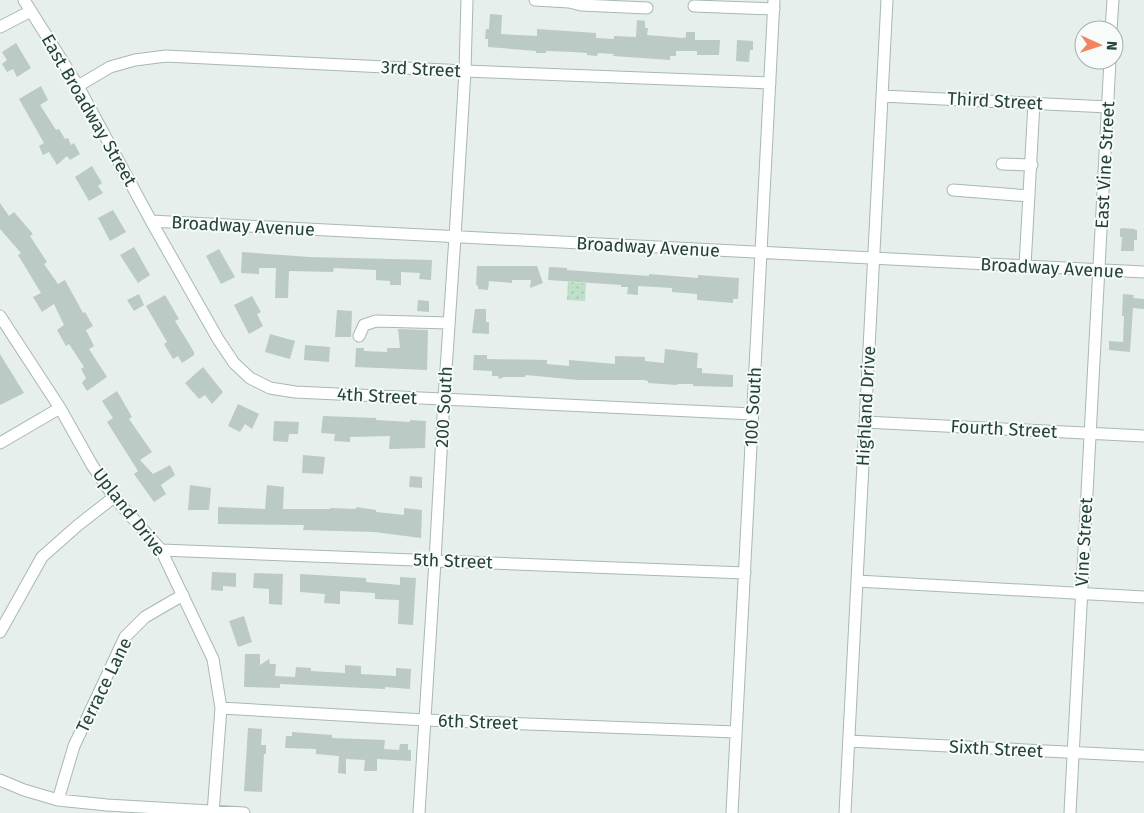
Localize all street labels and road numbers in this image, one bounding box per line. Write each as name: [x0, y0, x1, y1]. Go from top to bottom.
street label: East Broadway Street: [37, 30, 142, 190]
street label: 3rd Street: [381, 56, 462, 82]
street label: Third Street: [947, 88, 1044, 115]
street label: East Vine Street: [1091, 100, 1119, 229]
street label: Broadway Avenue: [171, 211, 315, 241]
street label: Broadway Avenue: [576, 232, 720, 262]
street label: Broadway Avenue: [980, 253, 1124, 283]
street label: Highland Drive: [852, 345, 880, 467]
street label: 200 South: [431, 366, 457, 448]
street label: 100 South: [740, 366, 766, 448]
street label: 4th Street: [336, 383, 418, 409]
street label: Fourth Street: [950, 415, 1058, 443]
street label: Upland Drive: [88, 464, 170, 560]
street label: Vine Street: [1071, 496, 1097, 587]
street label: 5th Street: [413, 549, 494, 573]
street label: Terrace Lane: [72, 634, 136, 736]
street label: 6th Street: [438, 710, 519, 734]
street label: Sixth Street: [948, 736, 1044, 762]

